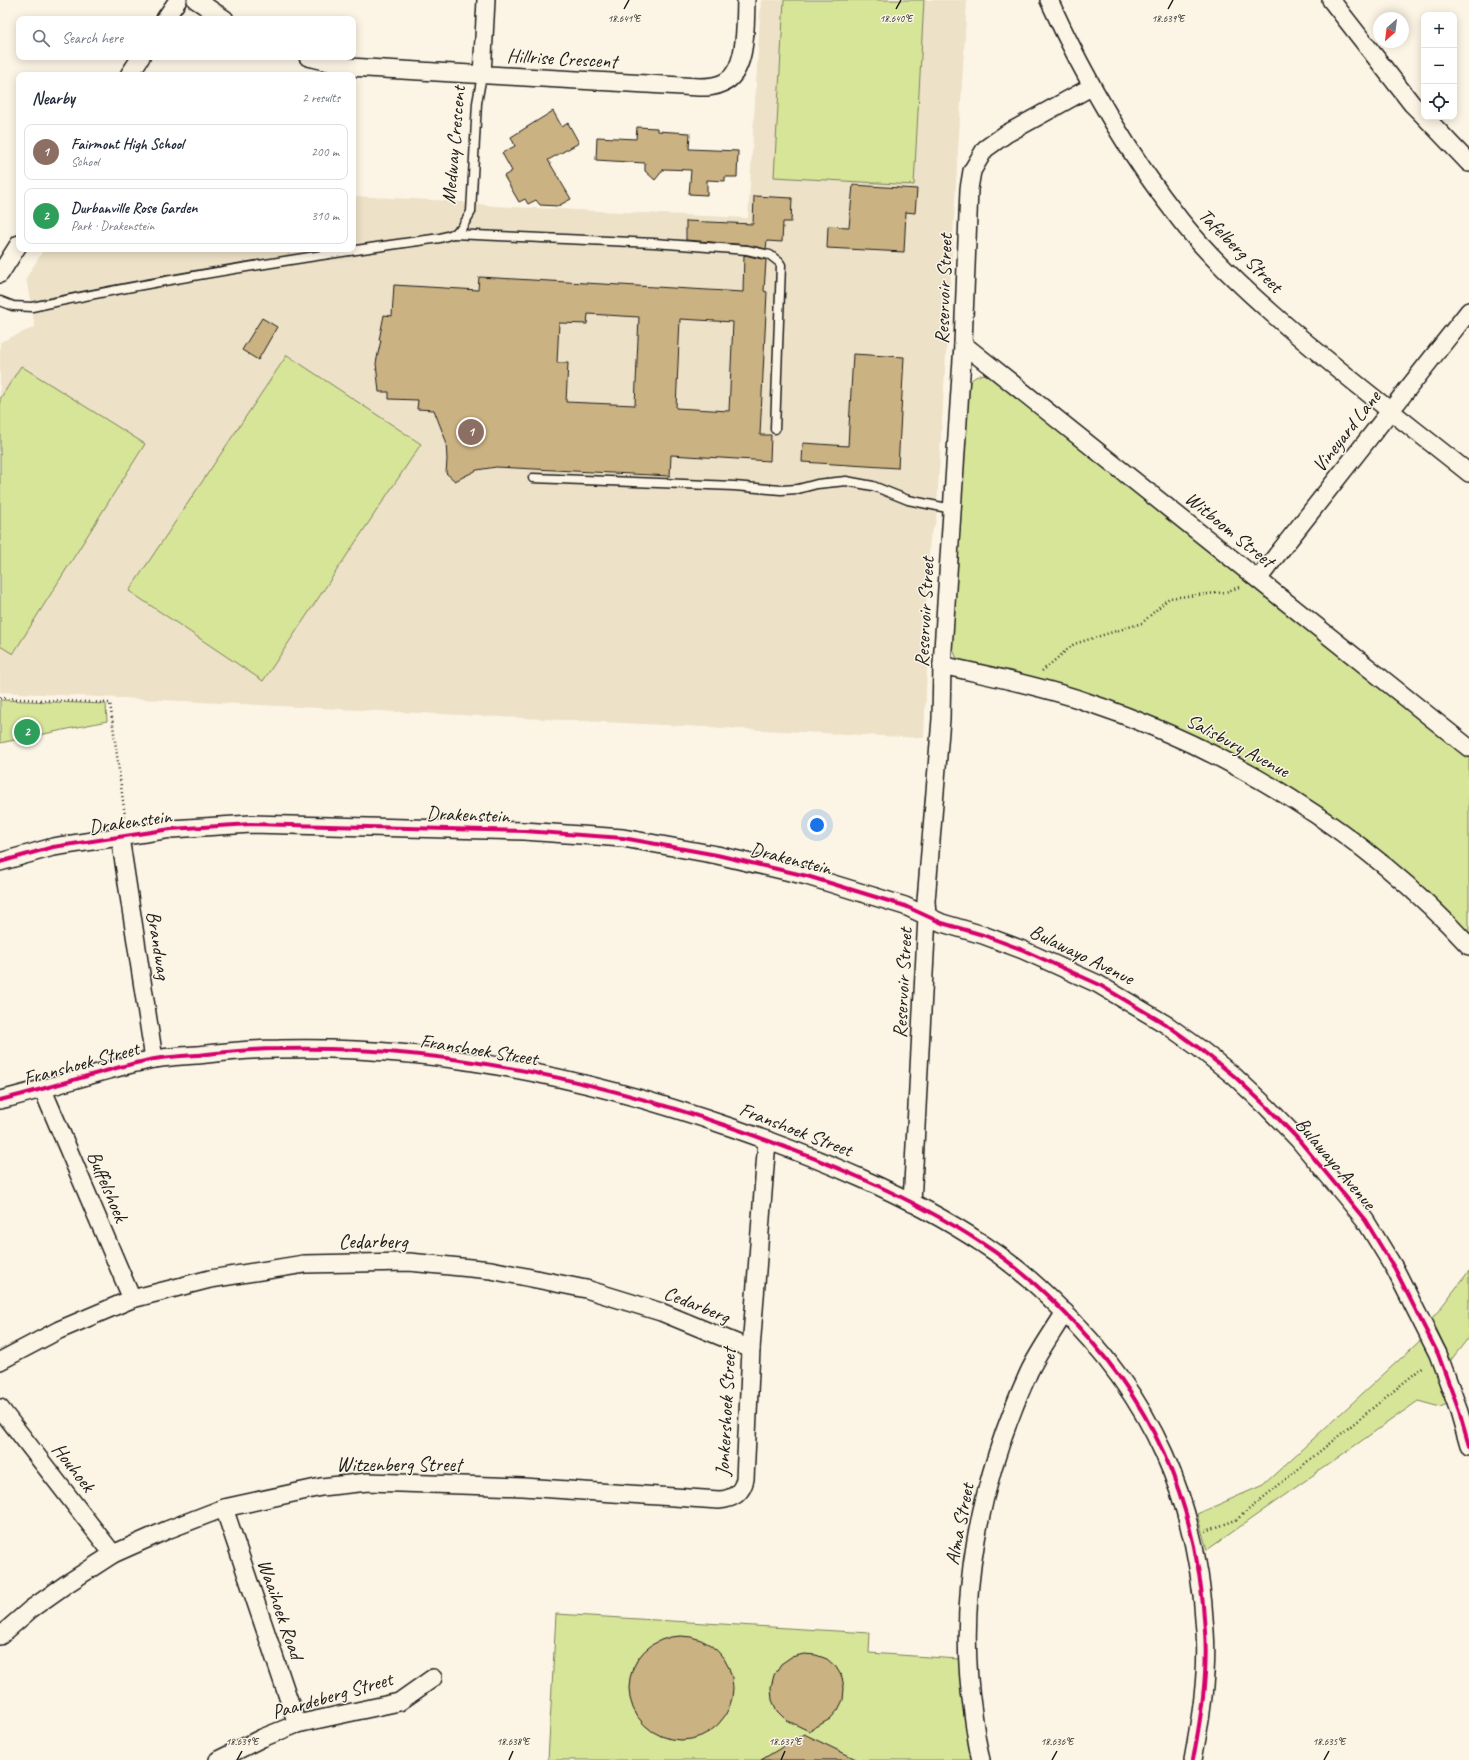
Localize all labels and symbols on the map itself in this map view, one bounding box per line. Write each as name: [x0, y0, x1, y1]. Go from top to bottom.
text: 18.641°E: [608, 12, 642, 25]
text: 18.640°E: [880, 12, 914, 25]
text: 18.639°E: [1152, 12, 1186, 25]
north arrow: [1373, 12, 1409, 48]
street label: Hillrise Crescent: [506, 43, 621, 74]
street label: Medway Crescent: [436, 83, 471, 205]
street label: Tafelberg Street: [1193, 203, 1290, 300]
street label: Reservoir Street: [929, 231, 958, 345]
street label: Vineyard Lane: [1307, 384, 1387, 477]
pin: 1: [458, 417, 484, 447]
street label: Witboom Street: [1180, 486, 1282, 575]
street label: Reservoir Street: [909, 554, 940, 668]
street label: Salisbury Avenue: [1182, 708, 1295, 784]
pin: 2: [14, 717, 40, 747]
street label: Drakenstein: [426, 801, 511, 828]
street label: Drakenstein: [87, 803, 174, 840]
your location: [807, 815, 827, 835]
street label: Drakenstein: [748, 836, 835, 881]
street label: Brandwag: [141, 909, 177, 983]
street label: Bulawayo Avenue: [1026, 919, 1139, 991]
street label: Reservoir Street: [887, 925, 918, 1039]
street label: Franshoek Street: [418, 1028, 542, 1071]
street label: Franshoek Street: [21, 1035, 144, 1091]
street label: Franshoek Street: [736, 1097, 858, 1163]
street label: Bulawayo Avenue: [1290, 1112, 1382, 1216]
street label: Buffelshoek: [81, 1147, 134, 1227]
street label: Cedarberg: [339, 1229, 409, 1254]
street label: Cedarberg: [660, 1280, 735, 1330]
street label: Jonkershoek Street: [710, 1344, 742, 1478]
street label: Houhoek: [47, 1438, 102, 1498]
street label: Witzenberg Street: [336, 1452, 465, 1477]
street label: Alma Street: [939, 1479, 980, 1567]
street label: Waaihoek Road: [252, 1556, 310, 1665]
street label: Paardeberg Street: [269, 1666, 398, 1725]
text: 18.639°E: [226, 1735, 260, 1748]
text: 18.638°E: [497, 1735, 531, 1748]
text: 18.637°E: [769, 1735, 803, 1748]
text: 18.636°E: [1041, 1735, 1075, 1748]
text: 18.635°E: [1313, 1735, 1347, 1748]

